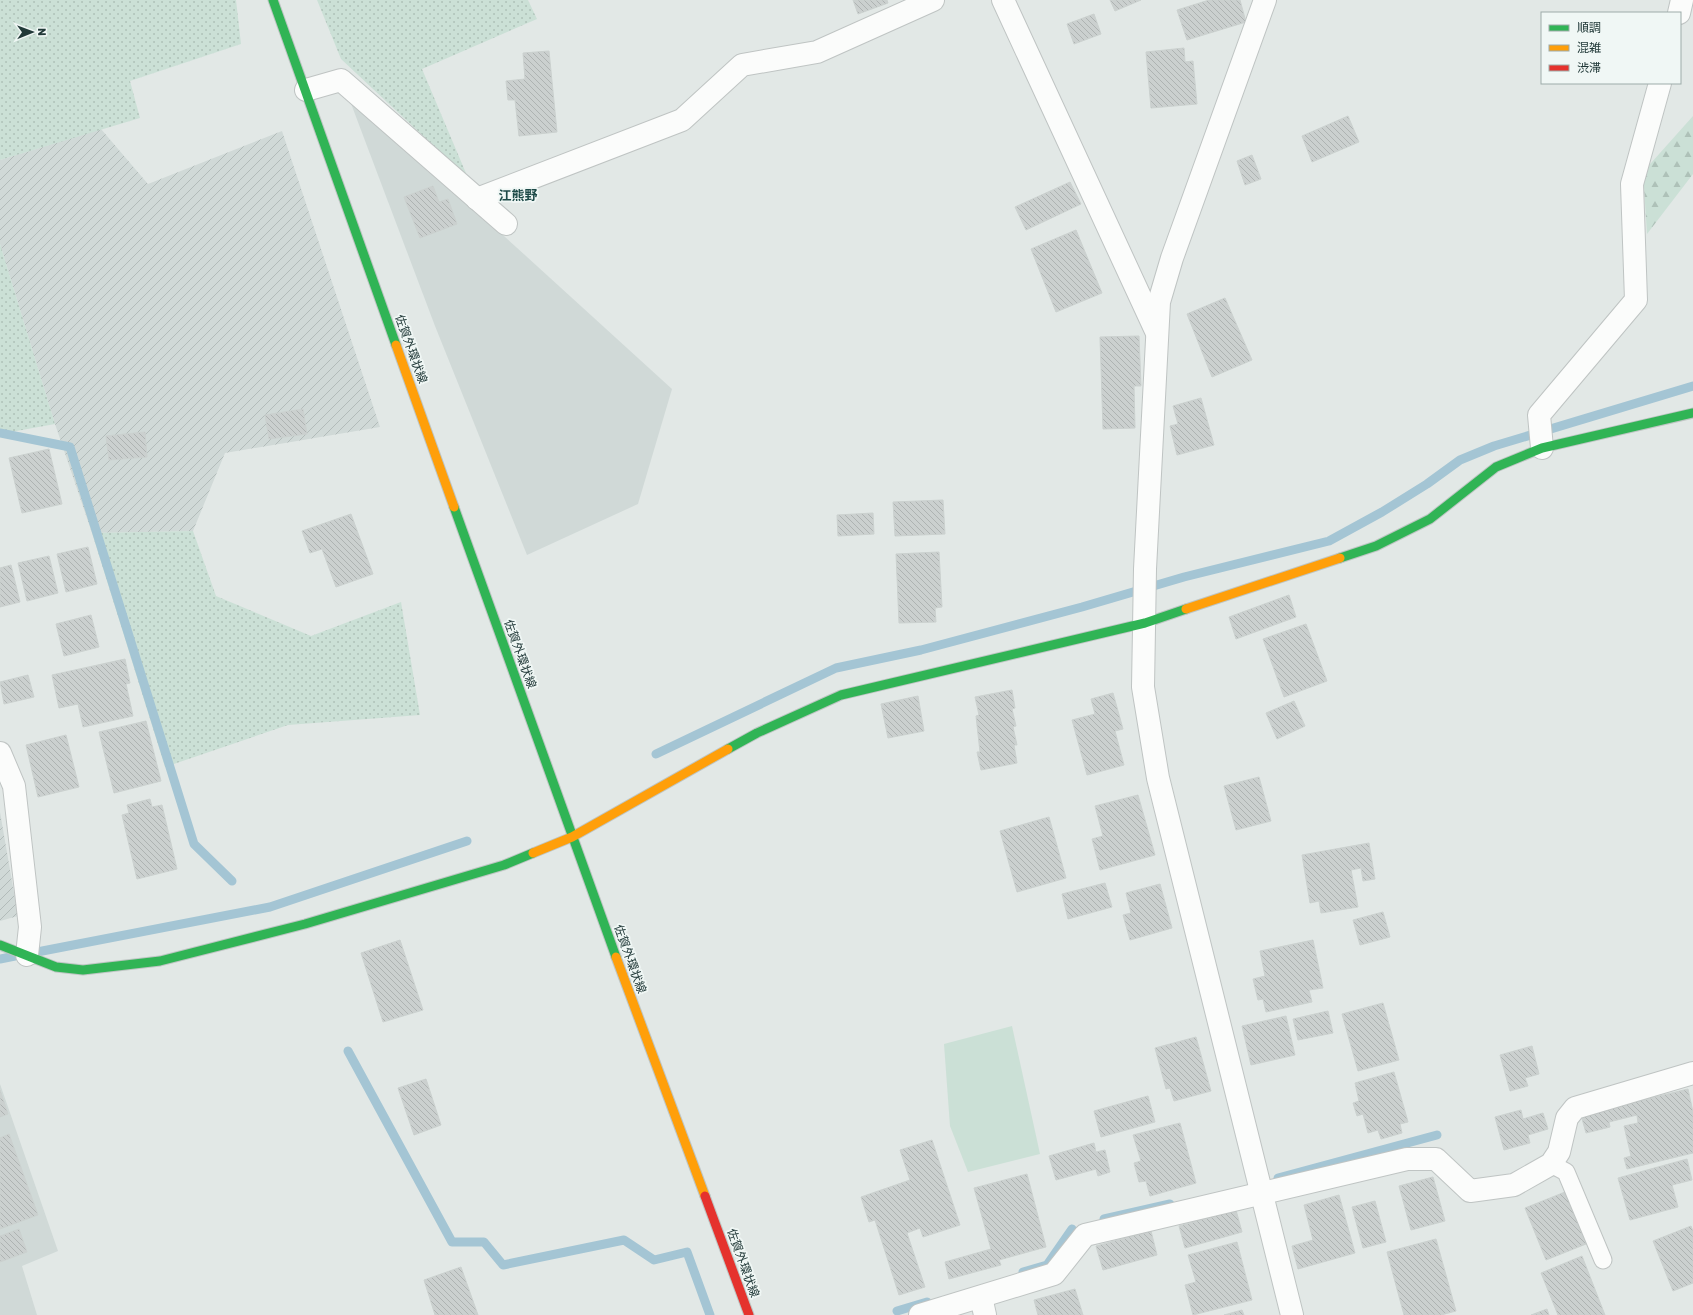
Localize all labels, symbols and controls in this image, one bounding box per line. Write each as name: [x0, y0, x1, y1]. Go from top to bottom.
north arrow: [12, 12, 52, 52]
legend: [1541, 12, 1681, 84]
text: 順調: [1577, 21, 1601, 35]
text: N: [35, 28, 48, 36]
text: 混雑: [1577, 41, 1601, 55]
text: 渋滞: [1577, 61, 1601, 75]
district label: 江熊野: [498, 188, 538, 203]
street label: 佐賀外環状線: [392, 313, 430, 385]
street label: 佐賀外環状線: [501, 618, 539, 690]
street label: 佐賀外環状線: [611, 923, 649, 995]
street label: 佐賀外環状線: [724, 1227, 762, 1299]

